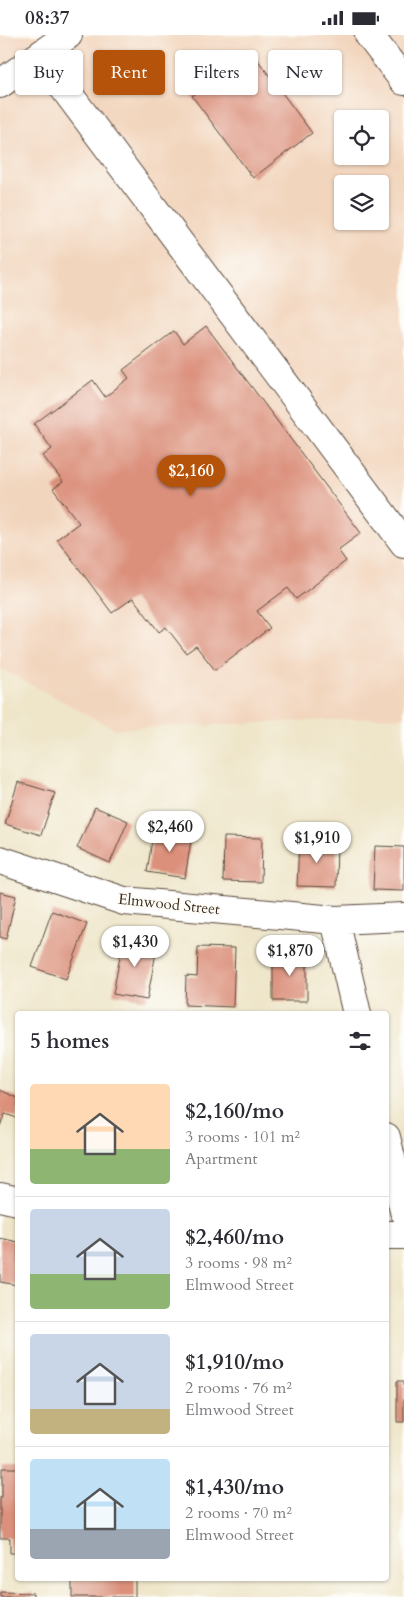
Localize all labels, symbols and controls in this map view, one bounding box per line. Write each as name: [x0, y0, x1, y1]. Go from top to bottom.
text: 08:37: [25, 5, 69, 31]
chip: Buy: [15, 50, 83, 95]
chip: Rent: [93, 50, 165, 95]
chip: Filters: [175, 50, 258, 95]
chip: New: [268, 50, 342, 95]
map controls: [334, 110, 389, 230]
button: locate: [334, 110, 389, 165]
button: layers: [334, 175, 389, 230]
pin: $2,160: [150, 455, 232, 497]
text: $2,160: [168, 460, 214, 482]
pin: $2,460: [129, 811, 211, 853]
text: $2,460: [147, 816, 193, 838]
pin: $1,910: [276, 821, 358, 864]
text: $1,910: [294, 827, 340, 849]
street label: Elmwood Street: [117, 889, 221, 919]
pin: $1,430: [94, 925, 176, 968]
text: $1,430: [112, 931, 158, 953]
pin: $1,870: [249, 935, 331, 977]
text: $1,870: [267, 940, 313, 962]
text: 5 homes: [30, 1027, 109, 1056]
icon: filters: [346, 1027, 374, 1055]
text: $2,160/mo: [185, 1097, 284, 1126]
icon: home: [70, 1104, 130, 1164]
text: 3 rooms · 101 m²: [185, 1126, 300, 1148]
text: Apartment: [185, 1148, 258, 1170]
text: $2,460/mo: [185, 1223, 284, 1252]
icon: home: [70, 1229, 130, 1289]
text: 3 rooms · 98 m²: [185, 1252, 292, 1274]
text: Elmwood Street: [185, 1274, 294, 1296]
text: $1,910/mo: [185, 1348, 284, 1377]
icon: home: [70, 1354, 130, 1414]
text: 2 rooms · 76 m²: [185, 1377, 292, 1399]
text: Elmwood Street: [185, 1399, 294, 1421]
text: $1,430/mo: [185, 1473, 284, 1502]
icon: home: [70, 1479, 130, 1539]
text: 2 rooms · 70 m²: [185, 1502, 292, 1524]
text: Elmwood Street: [185, 1524, 294, 1546]

